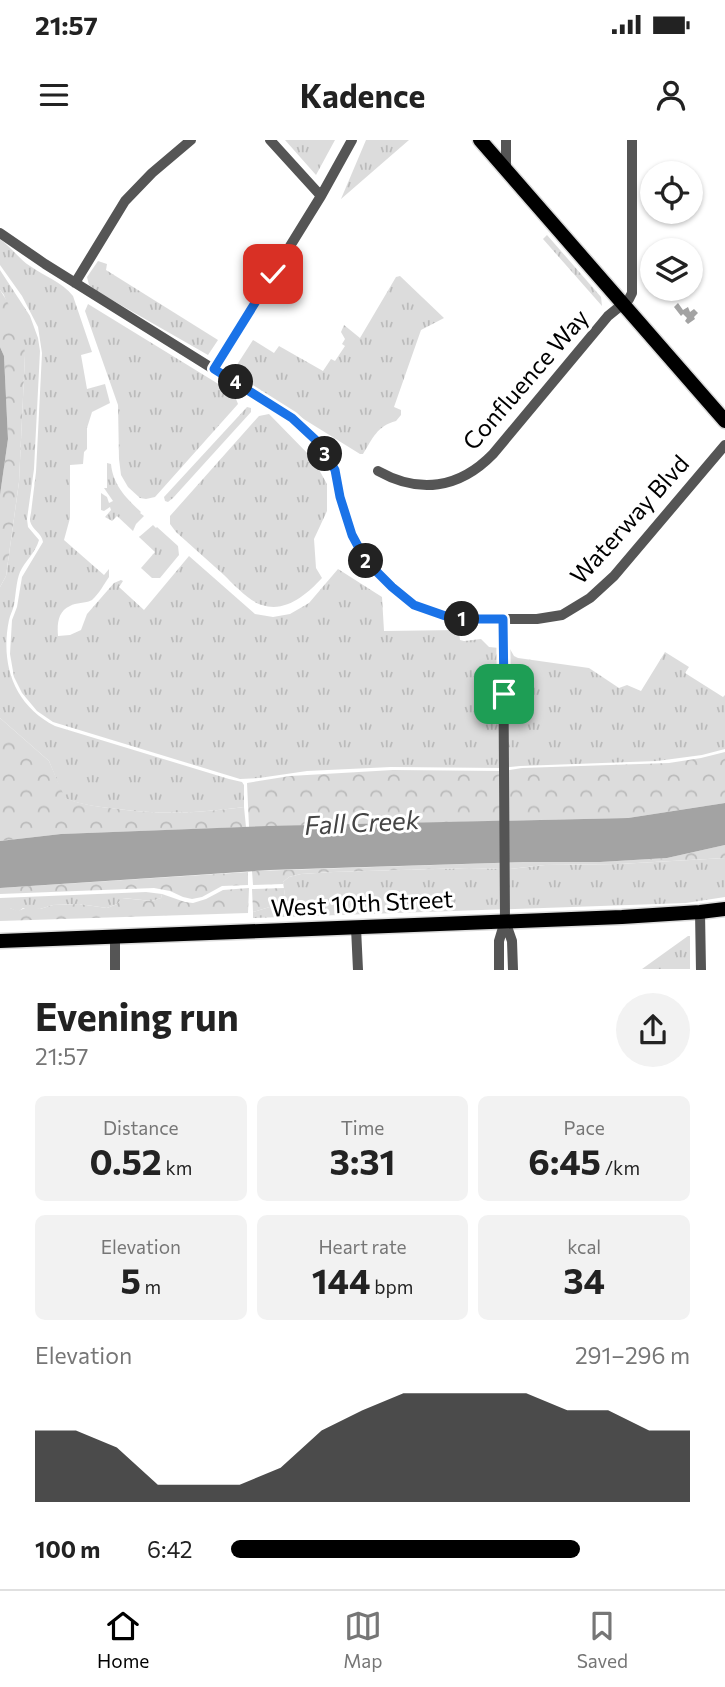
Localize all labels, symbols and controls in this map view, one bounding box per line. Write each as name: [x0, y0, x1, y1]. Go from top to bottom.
text: 21:57: [35, 9, 98, 40]
text: Kadence: [300, 75, 425, 115]
icon: menu: [35, 76, 73, 114]
icon: person: [652, 76, 690, 114]
map controls: [640, 161, 703, 301]
button: locate: [640, 161, 703, 224]
button: layers: [640, 238, 703, 301]
pin: [243, 244, 303, 304]
icon: check: [254, 255, 292, 293]
street label: Confluence Way: [456, 303, 594, 455]
pin: 4: [218, 364, 254, 400]
text: 4: [230, 370, 241, 393]
pin: 3: [308, 436, 342, 472]
text: 3: [319, 442, 330, 465]
street label: Waterway Blvd: [563, 449, 694, 589]
pin: 2: [348, 544, 384, 578]
text: 2: [360, 549, 371, 572]
pin: 1: [444, 602, 480, 636]
text: 1: [457, 607, 466, 630]
pin: [474, 664, 534, 724]
icon: arrive: [485, 675, 523, 713]
water label: Fall Creek: [303, 803, 421, 840]
street label: West 10th Street: [270, 883, 454, 922]
text: Evening run: [35, 992, 239, 1039]
button: share: [616, 993, 690, 1067]
text: 21:57: [35, 1042, 88, 1070]
text: Distance: [103, 1116, 179, 1139]
text: Time: [341, 1116, 384, 1139]
text: Pace: [564, 1116, 605, 1139]
text: 0.52: [89, 1139, 162, 1182]
text: 3:31: [330, 1139, 395, 1182]
text: 6:45: [528, 1139, 601, 1182]
text: km: [162, 1156, 192, 1179]
text: /km: [601, 1156, 640, 1179]
text: Elevation: [101, 1235, 181, 1258]
text: Heart rate: [318, 1235, 407, 1258]
text: kcal: [567, 1235, 601, 1258]
text: 5: [121, 1258, 141, 1301]
text: 144: [312, 1258, 371, 1301]
text: 34: [563, 1258, 605, 1301]
text: m: [141, 1275, 161, 1298]
text: bpm: [371, 1275, 413, 1298]
text: Elevation: [35, 1341, 132, 1369]
text: 291–296 m: [575, 1341, 690, 1369]
text: 100 m: [35, 1535, 100, 1563]
text: 6:42: [147, 1535, 193, 1563]
tab: Home: [97, 1607, 149, 1672]
tab: Map: [343, 1607, 383, 1672]
tab: Saved: [577, 1607, 628, 1672]

